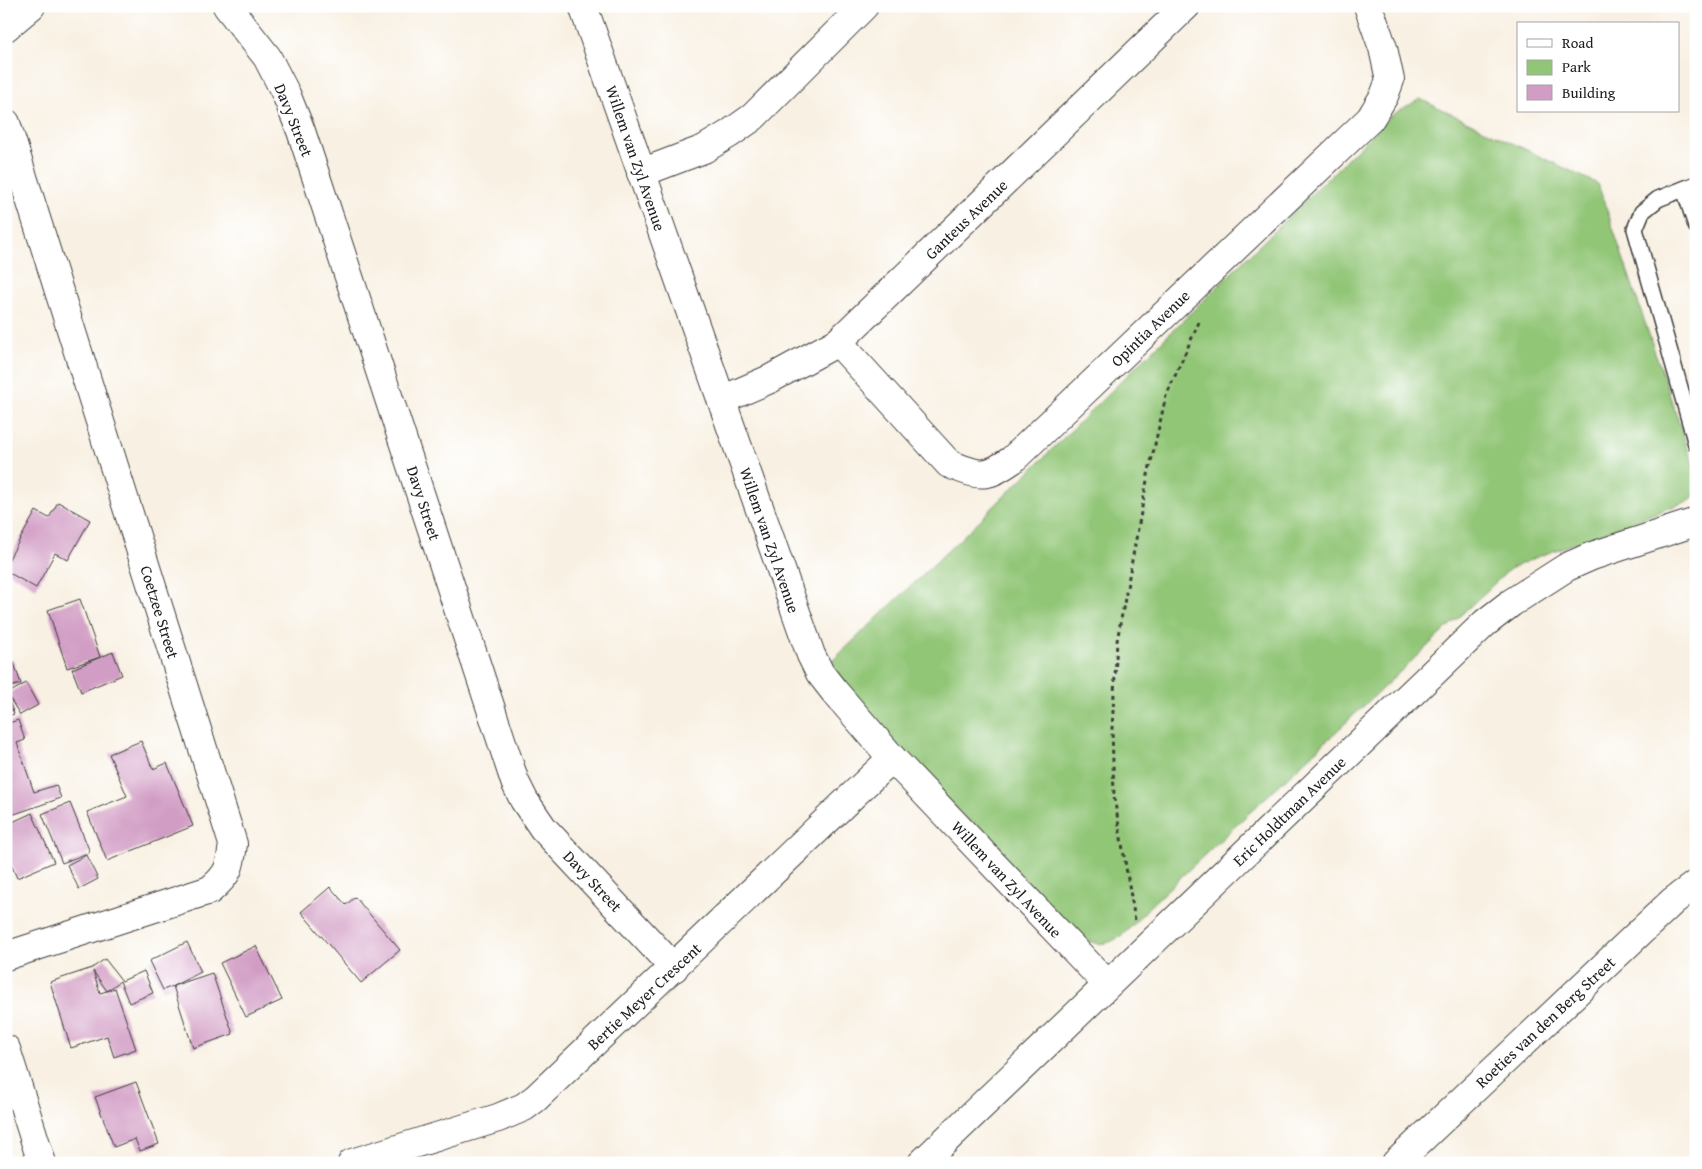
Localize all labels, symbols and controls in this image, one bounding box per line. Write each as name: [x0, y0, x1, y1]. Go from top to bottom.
legend: [1517, 22, 1680, 112]
text: Road: [1562, 32, 1593, 53]
text: Park: [1562, 56, 1591, 77]
street label: Davy Street: [268, 80, 320, 161]
street label: Willem van Zyl Avenue: [600, 82, 672, 234]
text: Building: [1562, 82, 1616, 103]
street label: Ganteus Avenue: [919, 173, 1013, 265]
street label: Opintia Avenue: [1105, 284, 1195, 372]
street label: Davy Street: [401, 463, 447, 544]
street label: Willem van Zyl Avenue: [734, 464, 806, 616]
street label: Coetzee Street: [134, 563, 186, 662]
street label: Eric Holdtman Avenue: [1227, 750, 1351, 872]
street label: Willem van Zyl Avenue: [946, 815, 1068, 943]
street label: Davy Street: [558, 845, 628, 918]
street label: Bertie Meyer Crescent: [582, 936, 707, 1055]
street label: Roeties van den Berg Street: [1470, 950, 1621, 1093]

